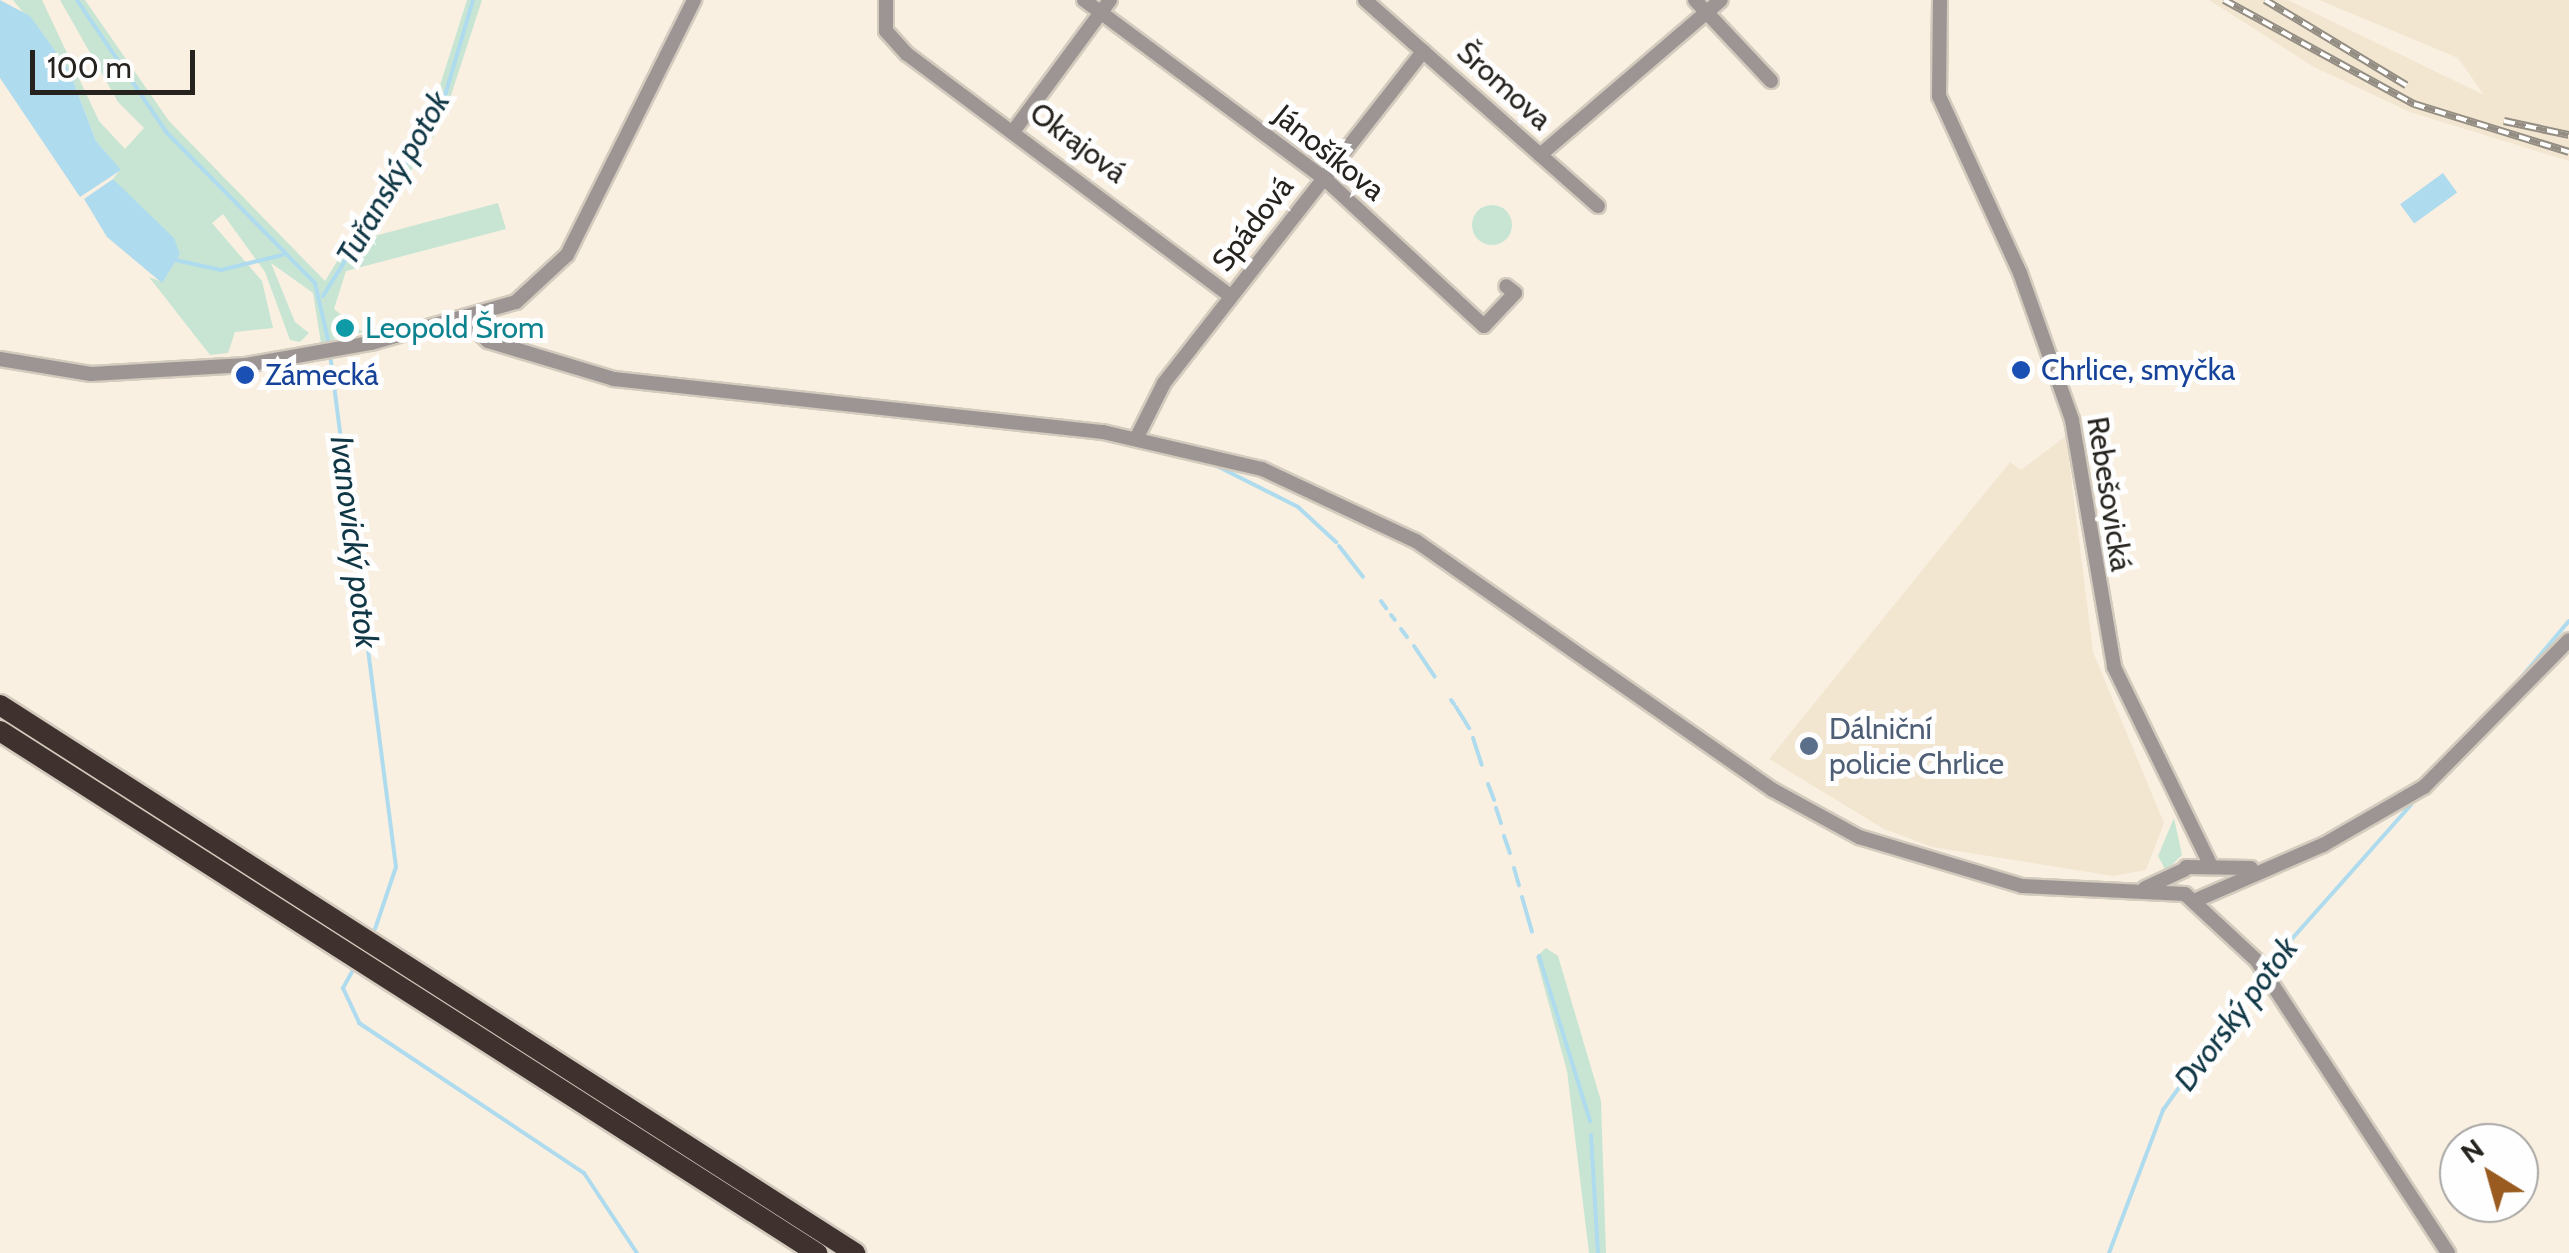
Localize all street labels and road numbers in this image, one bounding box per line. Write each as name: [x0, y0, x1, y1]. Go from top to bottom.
street label: Šromova: [1449, 34, 1559, 138]
street label: Okrajová: [1023, 95, 1133, 191]
street label: Jánošíkova: [1266, 98, 1392, 208]
street label: Spádová: [1205, 169, 1301, 279]
street label: Rebešovická: [2079, 414, 2139, 574]

